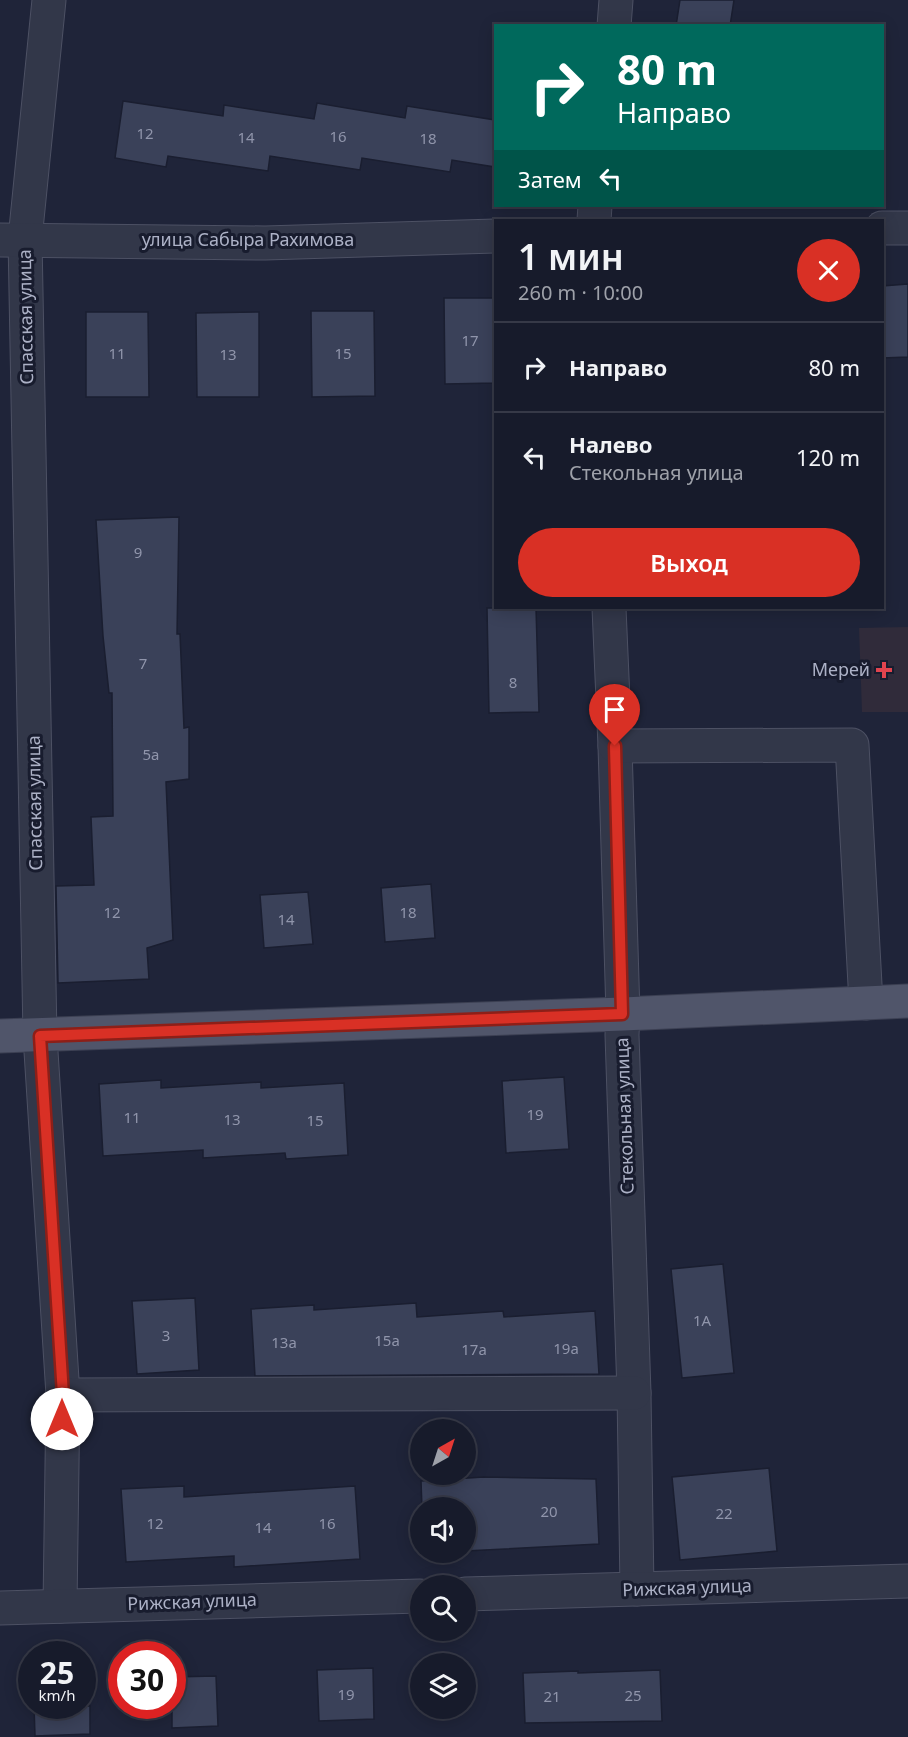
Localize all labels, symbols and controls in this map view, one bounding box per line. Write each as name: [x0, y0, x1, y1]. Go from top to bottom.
text: 80 m: [617, 40, 717, 97]
icon: right: [518, 48, 596, 126]
text: Направо: [617, 94, 731, 131]
house number: 12: [136, 123, 154, 143]
house number: 16: [329, 126, 347, 146]
house number: 14: [237, 127, 255, 147]
house number: 18: [419, 128, 437, 148]
icon: left: [594, 162, 627, 195]
text: Затем: [518, 164, 582, 194]
street label: улица Сабыра Рахимова: [142, 227, 354, 251]
text: 1 мин: [518, 232, 624, 281]
button: close: [797, 239, 860, 302]
street label: Спасская улица: [12, 249, 38, 385]
text: 260 m · 10:00: [518, 279, 643, 306]
house number: 17: [461, 330, 479, 350]
house number: 11: [108, 343, 126, 363]
house number: 15: [334, 343, 352, 363]
house number: 13: [219, 344, 237, 364]
icon: right: [518, 351, 551, 384]
text: Направо: [569, 352, 667, 382]
text: 80 m: [809, 352, 860, 382]
text: Налево: [569, 429, 652, 459]
icon: left: [518, 441, 551, 474]
text: 120 m: [796, 442, 860, 472]
text: Стекольная улица: [569, 459, 744, 486]
button: Выход: [518, 528, 860, 597]
house number: 9: [134, 542, 142, 562]
house number: 7: [139, 653, 147, 673]
place label: Мерей: [812, 657, 870, 681]
marker: Мерей: [875, 661, 893, 679]
house number: 8: [509, 672, 517, 692]
pin: [589, 684, 640, 746]
icon: arrive: [598, 693, 631, 726]
street label: Спасская улица: [21, 735, 47, 871]
house number: 5а: [143, 744, 159, 764]
house number: 12: [103, 902, 121, 922]
house number: 18: [399, 902, 417, 922]
house number: 14: [277, 909, 295, 929]
street label: Стекольная улица: [609, 1037, 639, 1195]
house number: 19: [526, 1104, 544, 1124]
house number: 11: [123, 1107, 141, 1127]
house number: 13: [223, 1109, 241, 1129]
house number: 15: [306, 1110, 324, 1130]
house number: 1А: [693, 1310, 712, 1330]
house number: 3: [162, 1325, 170, 1345]
house number: 15а: [374, 1330, 400, 1350]
house number: 13а: [271, 1332, 297, 1352]
house number: 19а: [553, 1338, 579, 1358]
house number: 17а: [461, 1339, 487, 1359]
position arrow: [30, 1387, 94, 1451]
north arrow: [410, 1419, 476, 1485]
map controls: [410, 1419, 476, 1719]
button: sound: [410, 1497, 476, 1563]
house number: 20: [540, 1501, 558, 1521]
house number: 22: [715, 1503, 733, 1523]
house number: 12: [146, 1513, 164, 1533]
house number: 16: [318, 1513, 336, 1533]
house number: 14: [254, 1517, 272, 1537]
street label: Рижская улица: [622, 1573, 752, 1601]
button: search: [410, 1575, 476, 1641]
street label: Рижская улица: [127, 1587, 257, 1615]
speed limit sign: 30: [108, 1641, 186, 1719]
text: 25: [40, 1652, 74, 1693]
button: layers: [410, 1653, 476, 1719]
house number: 19: [337, 1684, 355, 1704]
text: km/h: [39, 1685, 75, 1705]
house number: 25: [624, 1685, 642, 1705]
house number: 21: [543, 1686, 561, 1706]

